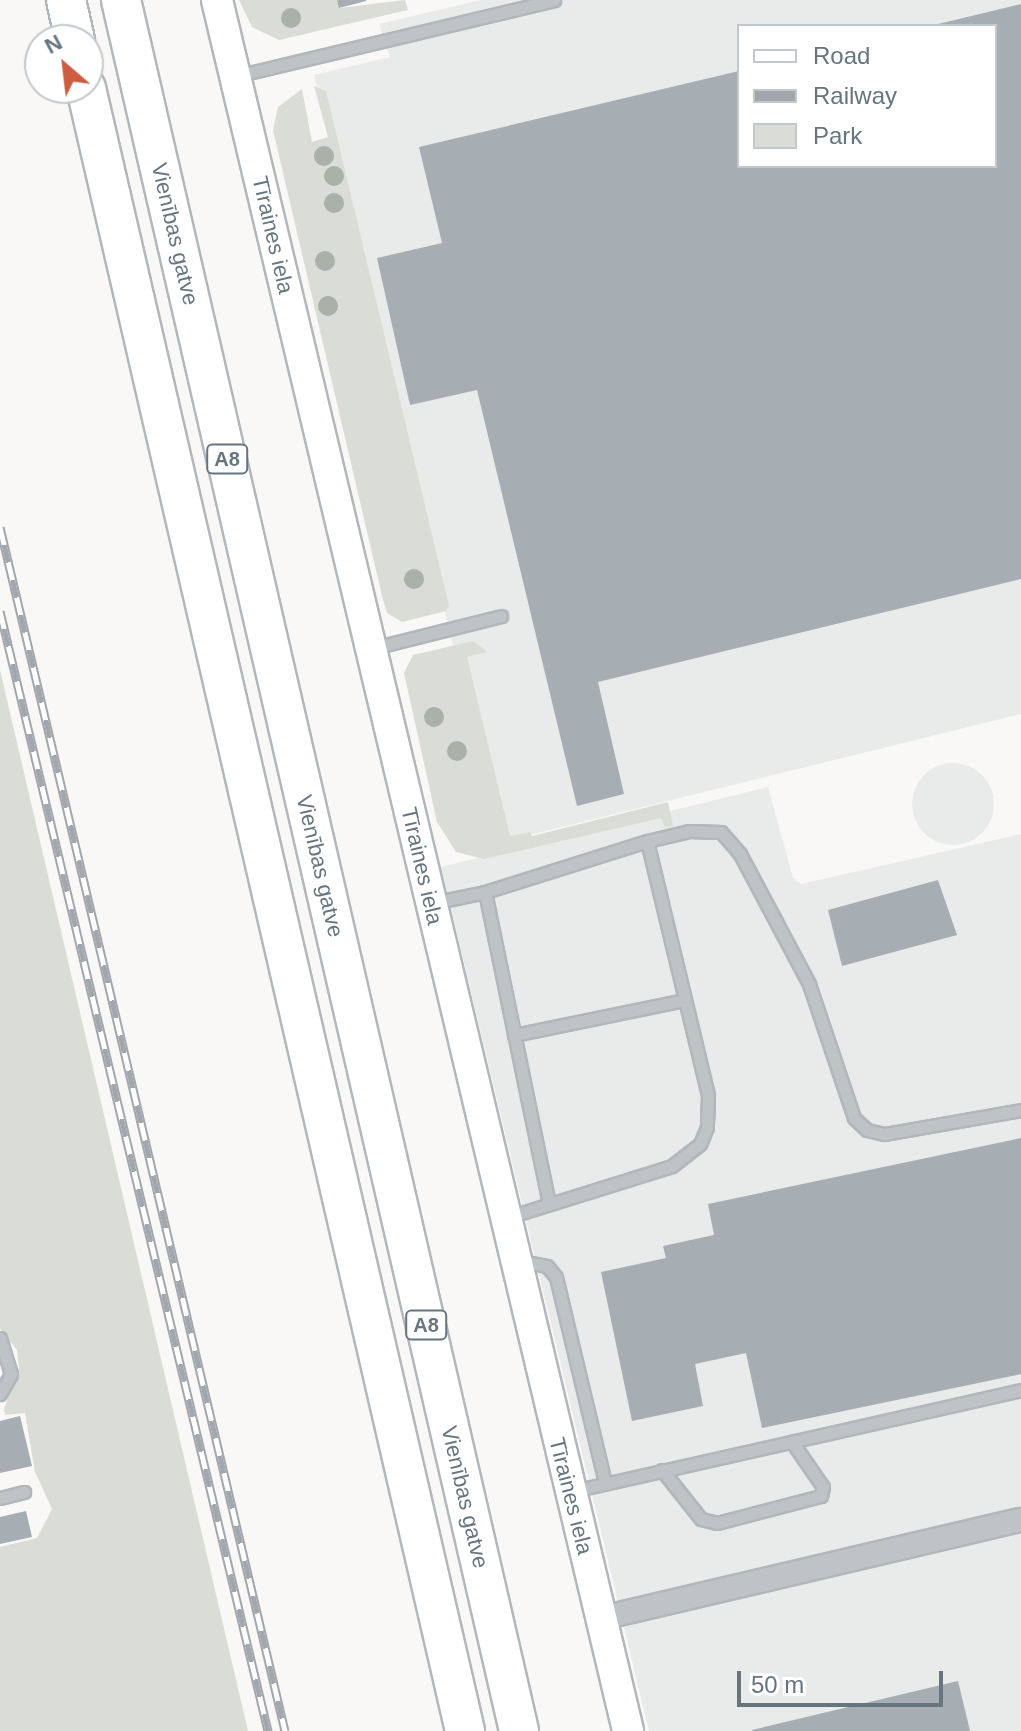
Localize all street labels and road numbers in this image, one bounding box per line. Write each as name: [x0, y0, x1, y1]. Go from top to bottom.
street label: Vienības gatve: [146, 160, 204, 308]
street label: Tīraines iela: [247, 174, 299, 296]
road number: A8: [205, 443, 249, 475]
street label: Vienības gatve: [291, 792, 349, 940]
street label: Tīraines iela: [396, 805, 448, 927]
road number: A8: [404, 1309, 448, 1341]
street label: Vienības gatve: [436, 1423, 494, 1571]
street label: Tīraines iela: [544, 1435, 598, 1557]

